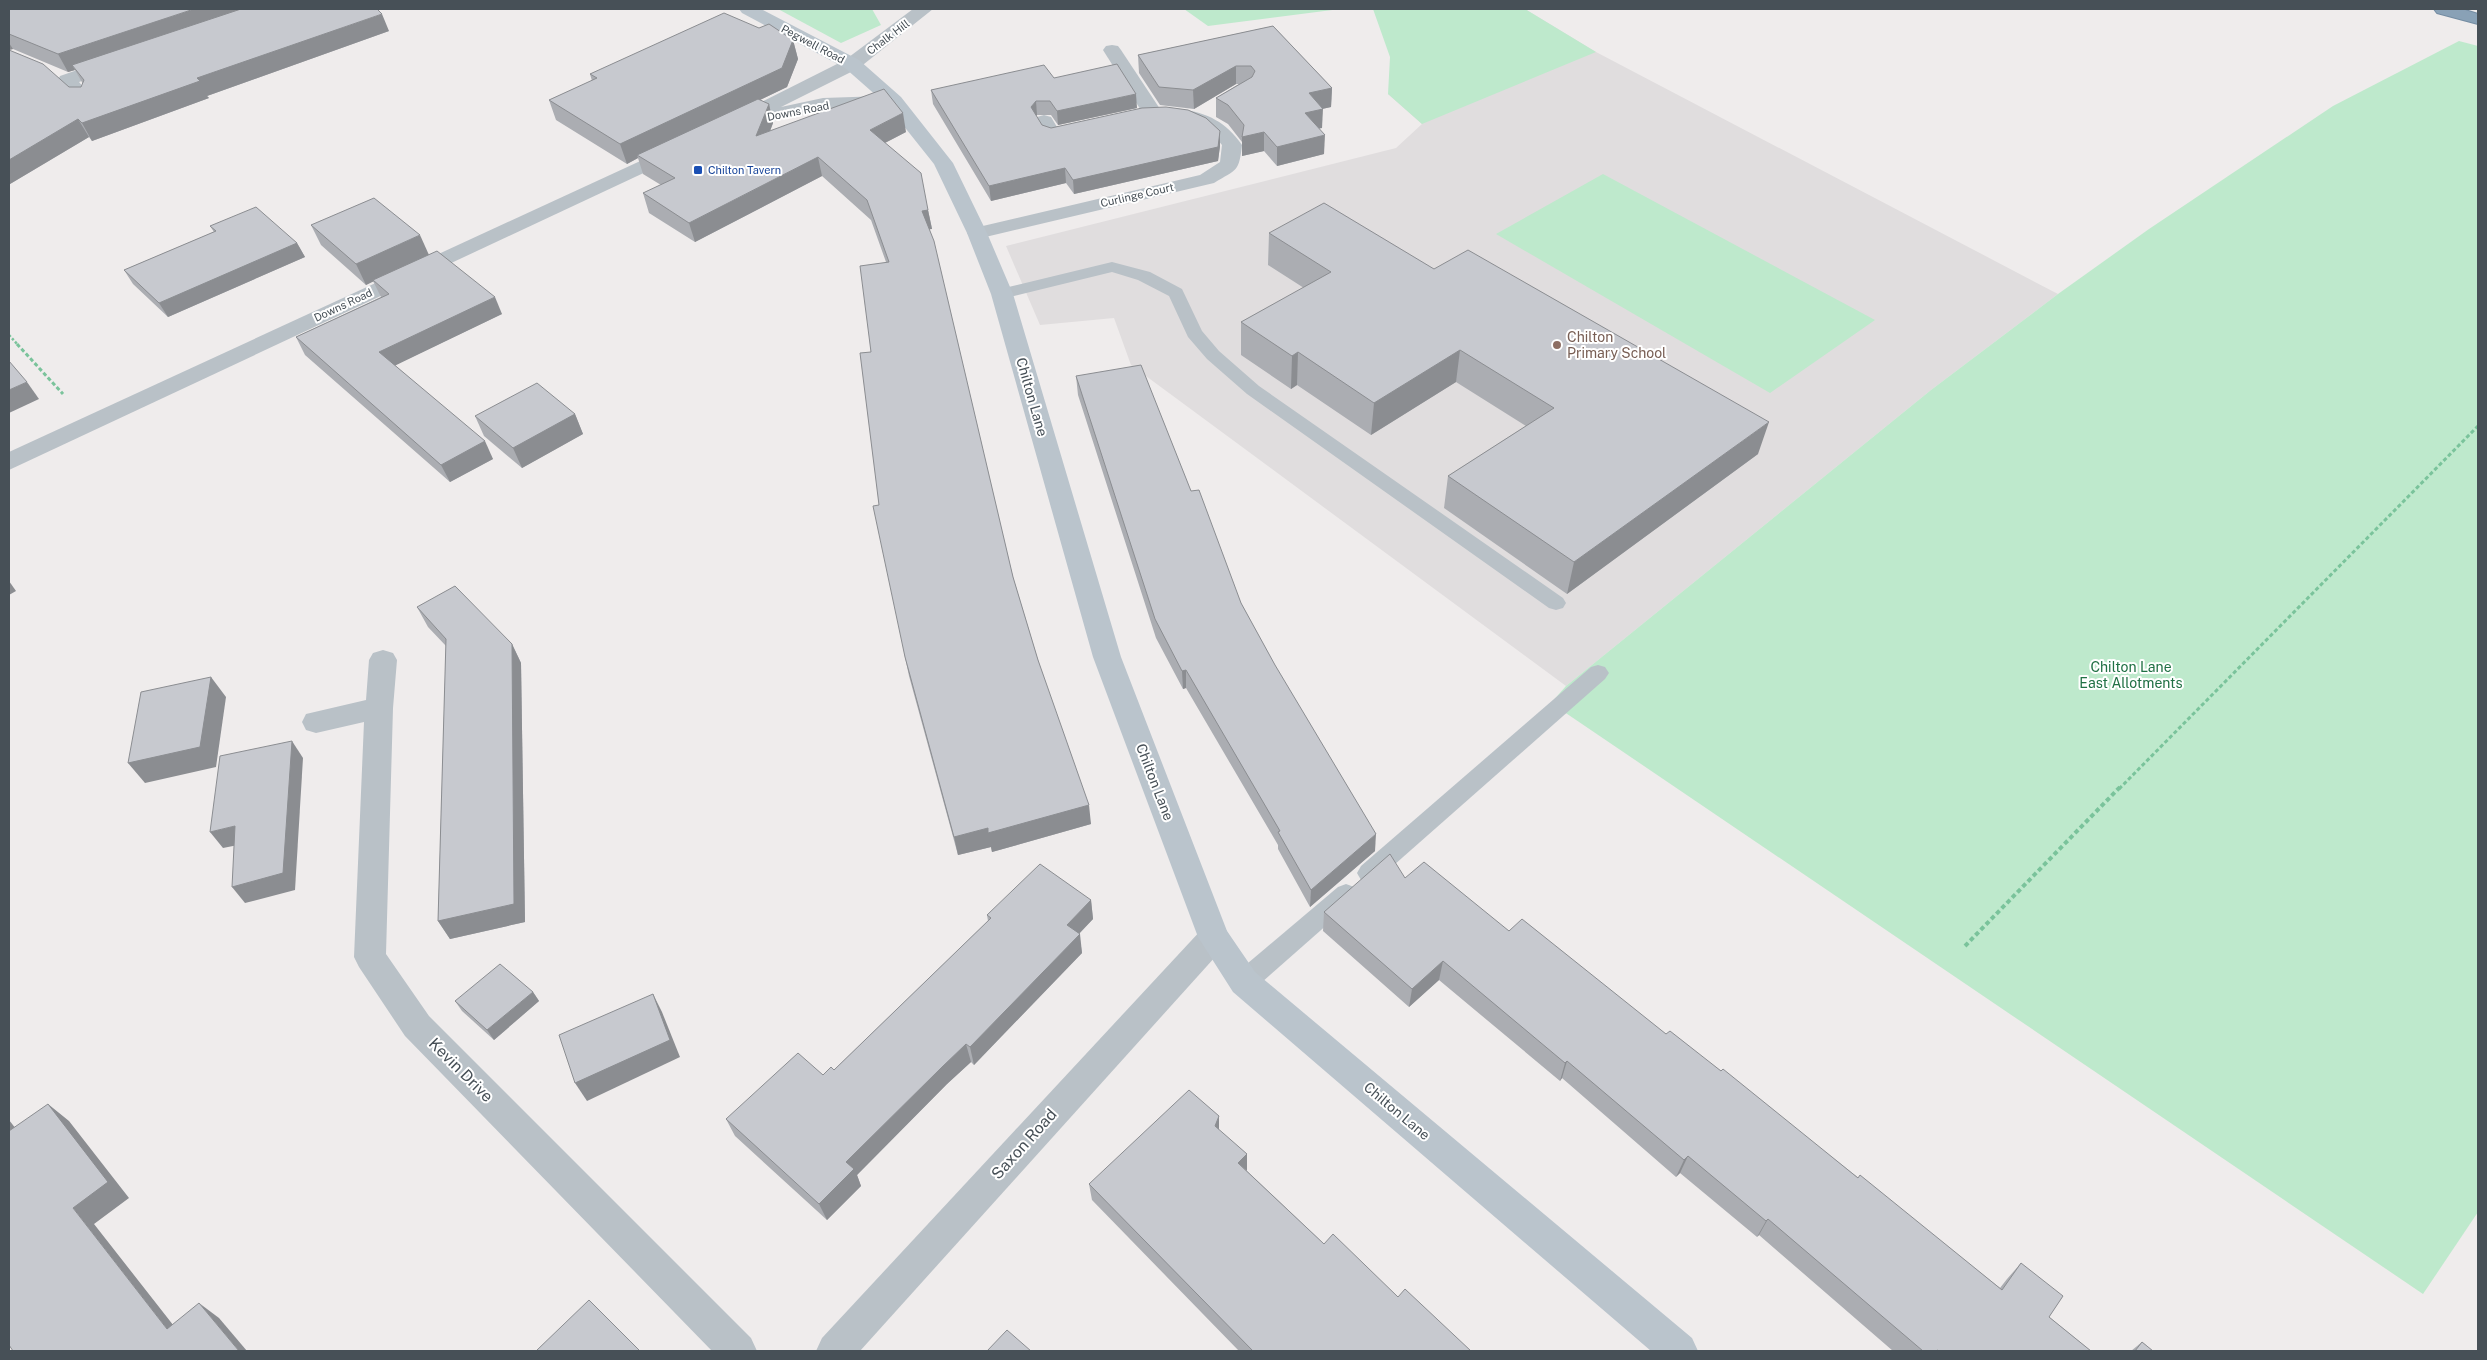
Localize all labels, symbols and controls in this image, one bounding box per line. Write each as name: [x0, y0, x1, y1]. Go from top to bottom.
street label: Chalk Hill: [864, 17, 912, 57]
street label: Pegwell Road: [779, 22, 847, 66]
street label: Downs Road: [766, 99, 830, 123]
marker: Chilton Tavern: [692, 164, 704, 176]
place label: Chilton Tavern: [708, 164, 781, 176]
street label: Curlinge Court: [1099, 181, 1175, 209]
street label: Downs Road: [312, 286, 374, 324]
place label: Chilton Primary School: [1567, 329, 1666, 361]
marker: Chilton Primary School: [1551, 339, 1563, 351]
street label: Chilton Lane: [1013, 356, 1051, 438]
park label: Chilton Lane East Allotments: [2079, 659, 2183, 691]
street label: Chilton Lane: [1133, 741, 1177, 823]
street label: Kevin Drive: [425, 1034, 497, 1106]
street label: Chilton Lane: [1361, 1079, 1433, 1143]
street label: Saxon Road: [987, 1105, 1061, 1183]

